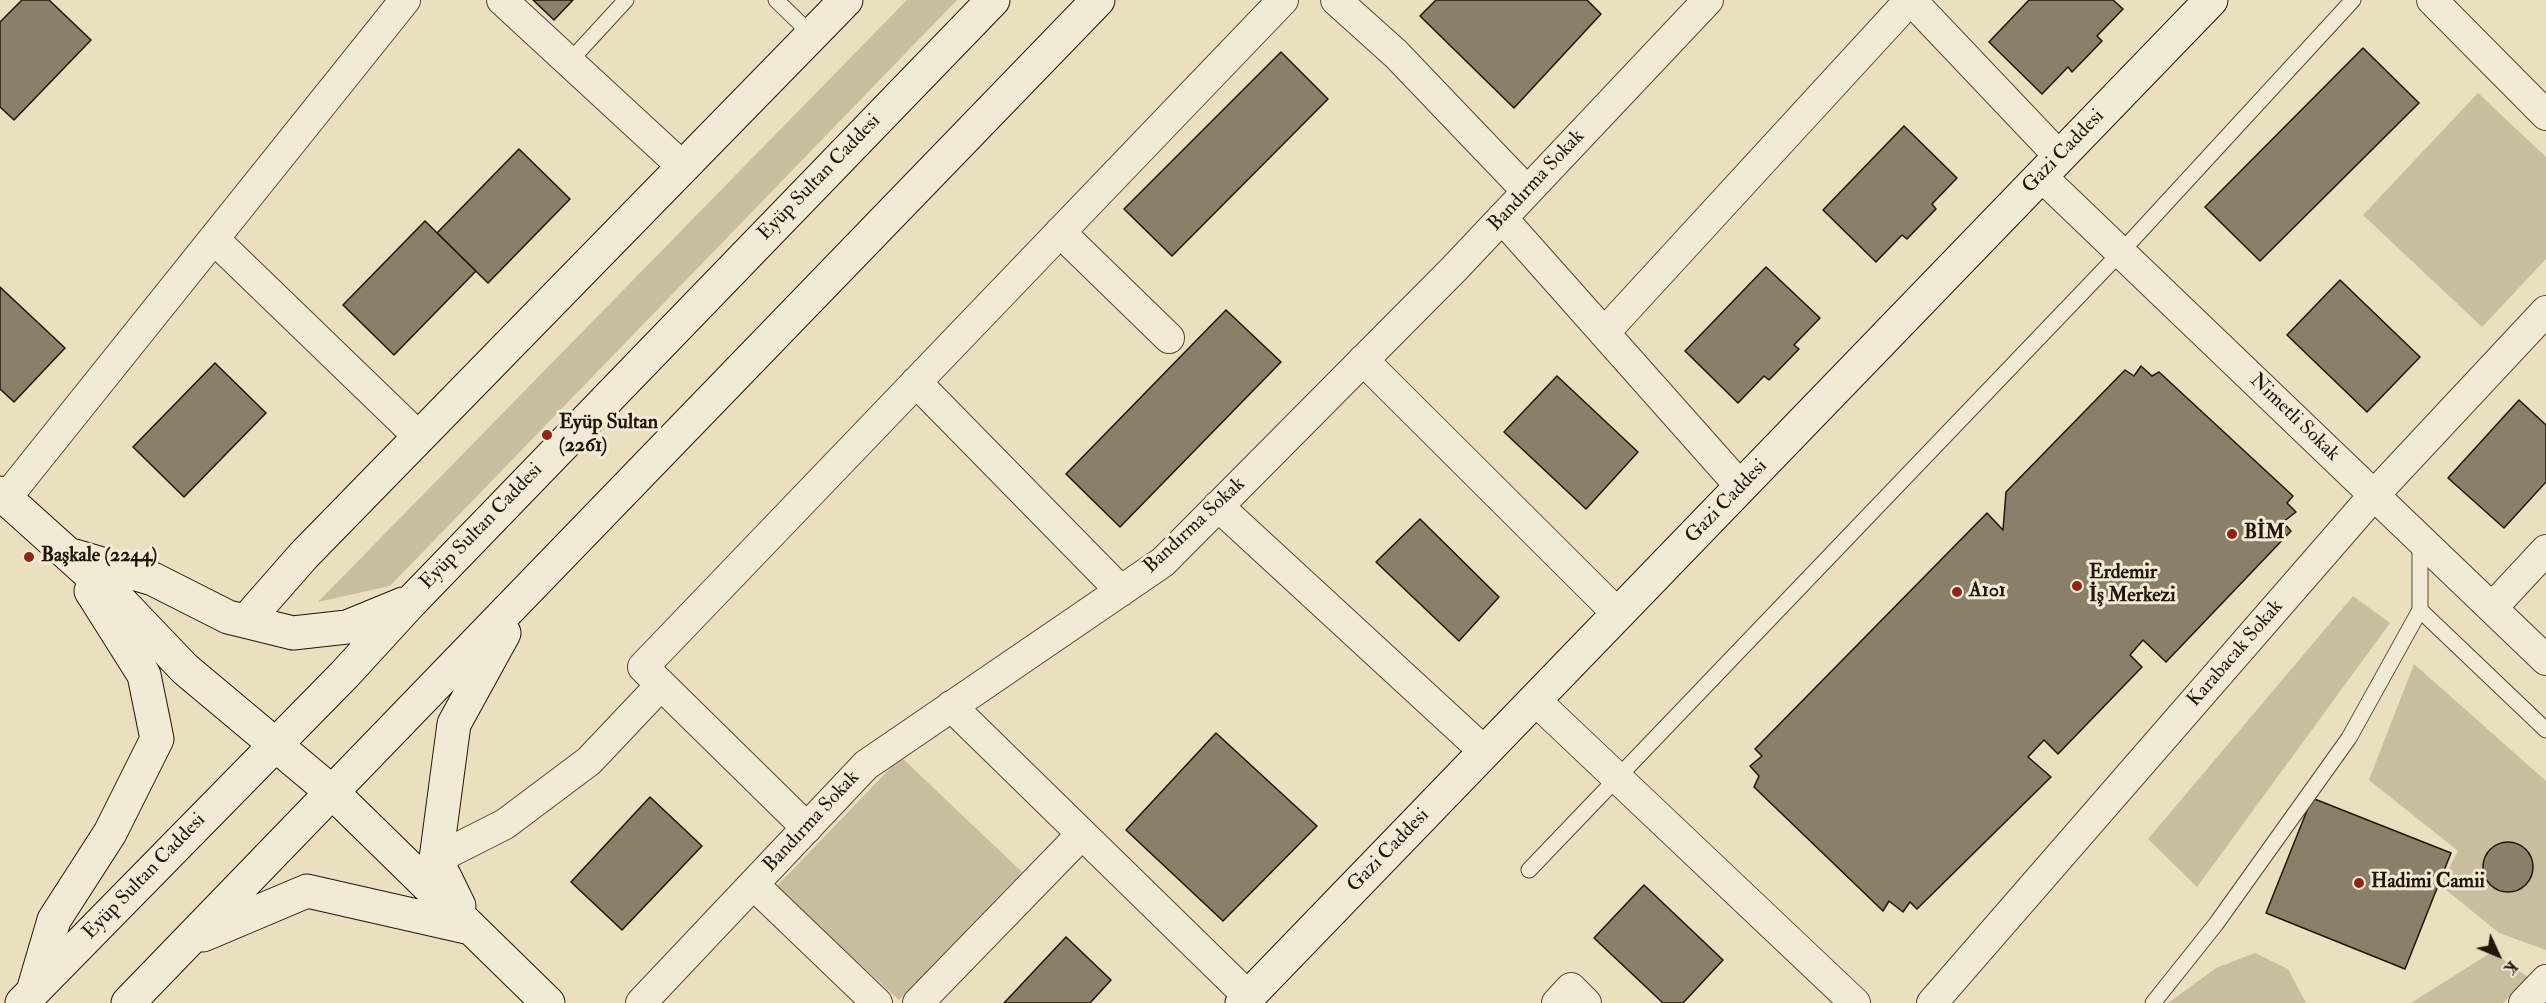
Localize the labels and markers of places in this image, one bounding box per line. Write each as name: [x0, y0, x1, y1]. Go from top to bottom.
place label: Eyüp Sultan (2261): [559, 412, 658, 459]
marker: Eyüp Sultan (2261): [540, 428, 554, 442]
place label: BİM: [2244, 522, 2285, 546]
marker: BİM: [2225, 527, 2239, 541]
place label: Başkale (2244): [41, 545, 157, 569]
marker: Başkale (2244): [22, 550, 36, 564]
place label: Erdemir İş Merkezi: [2089, 562, 2176, 609]
marker: Erdemir İş Merkezi: [2070, 579, 2084, 593]
place label: A101: [1969, 580, 2006, 604]
marker: A101: [1950, 585, 1964, 599]
place label: Hadimi Camii: [2371, 871, 2485, 895]
marker: Hadimi Camii: [2352, 876, 2366, 890]

